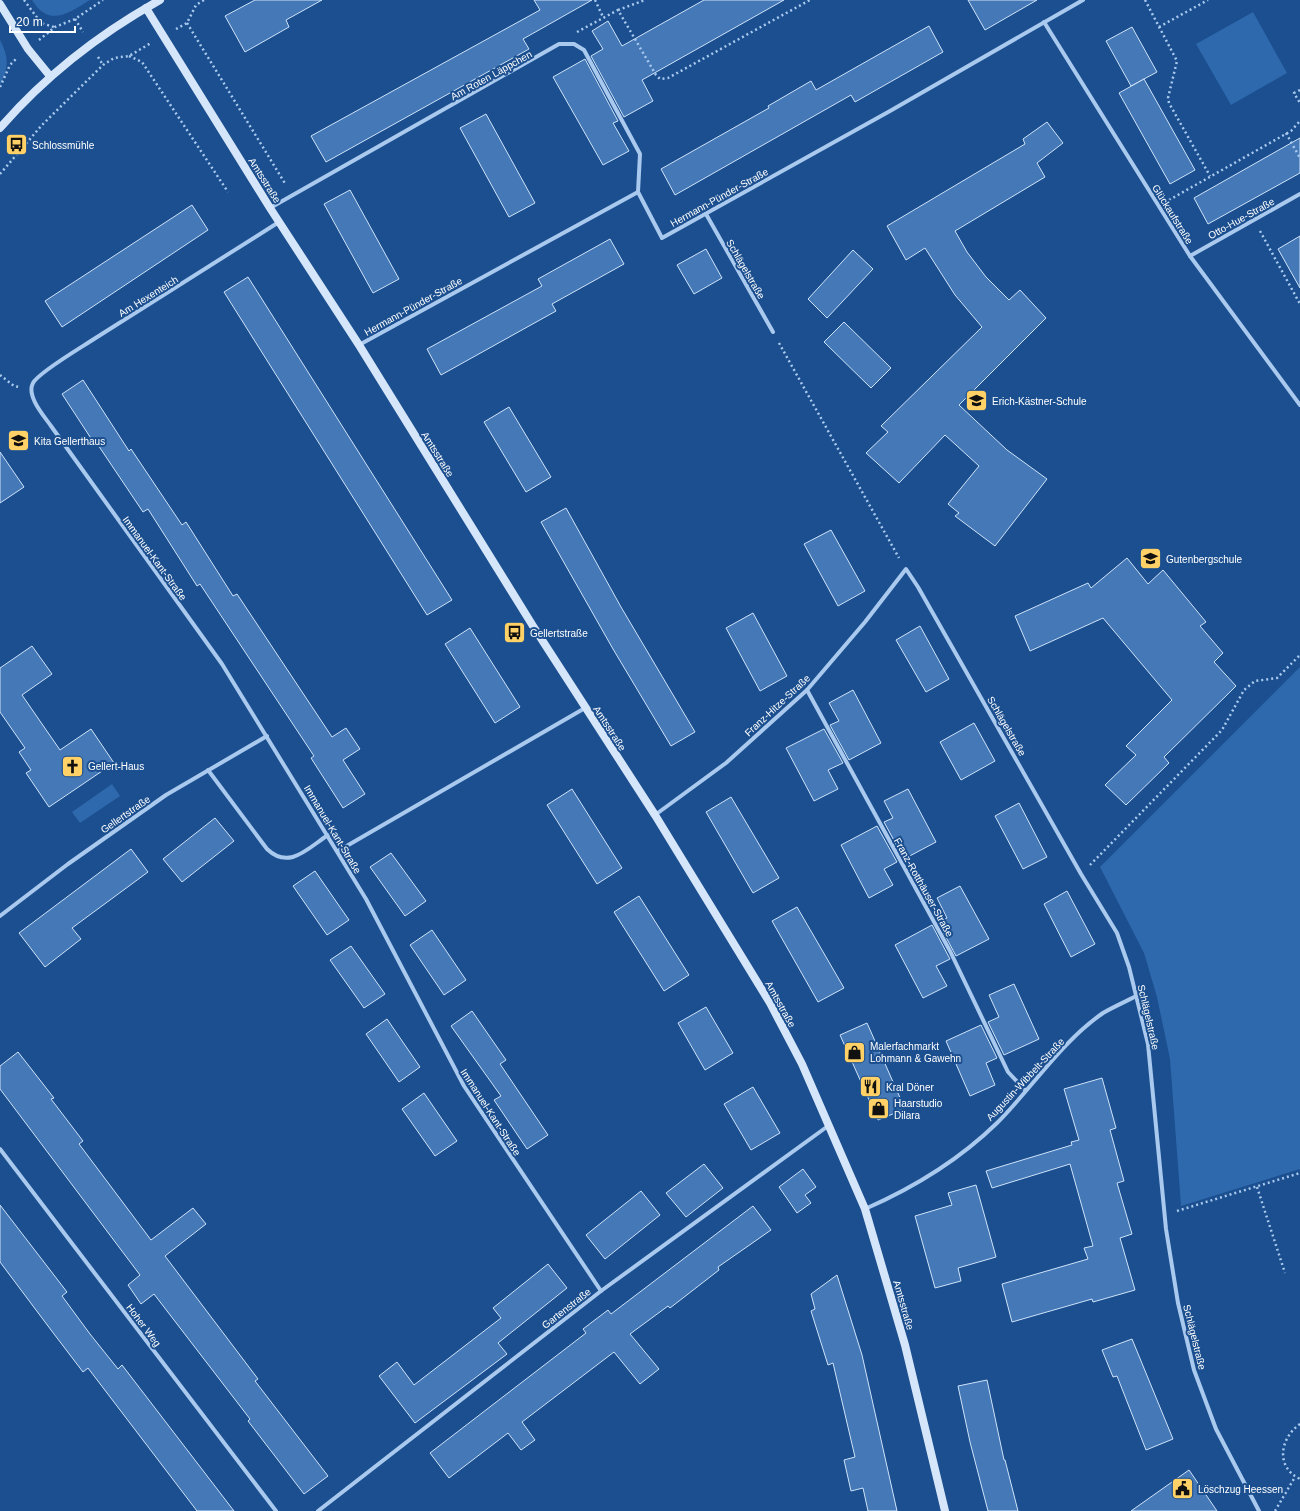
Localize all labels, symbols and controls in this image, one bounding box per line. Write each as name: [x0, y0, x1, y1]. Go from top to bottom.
scale bar: [10, 8, 75, 34]
text: 20 m: [16, 15, 43, 29]
street label: Am Roten Läppchen: [449, 49, 534, 102]
bus stop icon: Schlossmühle: [3, 132, 29, 158]
place label: Schlossmühle: [32, 140, 95, 151]
street label: Amtsstraße: [246, 156, 283, 205]
street label: Hermann-Pünder-Straße: [668, 166, 770, 229]
street label: Glückaufstraße: [1150, 183, 1195, 246]
street label: Otto-Hue-Straße: [1206, 196, 1277, 241]
street label: Schlägelstraße: [724, 238, 767, 301]
street label: Am Hexenteich: [117, 274, 180, 319]
street label: Hermann-Pünder-Straße: [362, 275, 464, 338]
school or university icon: Erich-Kästner-Schule: [963, 388, 989, 414]
place label: Erich-Kästner-Schule: [992, 396, 1087, 407]
school or university icon: Kita Gellerthaus: [6, 428, 32, 454]
street label: Amtsstraße: [419, 430, 456, 479]
place label: Kita Gellerthaus: [34, 436, 105, 447]
street label: Immanuel-Kant-Straße: [120, 514, 189, 603]
school or university icon: Gutenbergschule: [1137, 546, 1163, 572]
place label: Gutenbergschule: [1166, 554, 1243, 565]
bus stop icon: Gellertstraße: [502, 620, 528, 646]
place label: Gellertstraße: [530, 628, 588, 639]
street label: Franz-Hitze-Straße: [743, 672, 813, 738]
street label: Schlägelstraße: [985, 695, 1028, 758]
street label: Amtsstraße: [591, 704, 628, 753]
church icon: Gellert-Haus: [60, 753, 86, 779]
place label: Gellert-Haus: [88, 761, 144, 772]
street label: Immanuel-Kant-Straße: [302, 783, 364, 876]
street label: Gellertstraße: [98, 793, 152, 835]
street label: Franz-Rotthäuser-Straße: [892, 836, 956, 939]
street label: Amtsstraße: [763, 979, 798, 1030]
street label: Schlägelstraße: [1136, 983, 1161, 1051]
street label: Augustin-Wibbelt-Straße: [984, 1035, 1067, 1123]
shop icon: Malerfachmarkt Lohmann & Gawehn: [841, 1039, 867, 1065]
place label: Malerfachmarkt Lohmann & Gawehn: [870, 1041, 961, 1064]
street label: Immanuel-Kant-Straße: [458, 1067, 523, 1158]
restaurant icon: Kral Döner: [857, 1074, 883, 1100]
place label: Kral Döner: [886, 1082, 934, 1093]
shop icon: Haarstudio Dilara: [866, 1096, 892, 1122]
place label: Haarstudio Dilara: [894, 1098, 943, 1121]
street label: Amtsstraße: [891, 1279, 916, 1332]
street label: Gartenstraße: [540, 1286, 593, 1331]
street label: Hoher Weg: [124, 1302, 163, 1349]
street label: Schlägelstraße: [1181, 1303, 1208, 1371]
public building icon: Löschzug Heessen: [1169, 1476, 1195, 1502]
place label: Löschzug Heessen: [1198, 1484, 1283, 1495]

